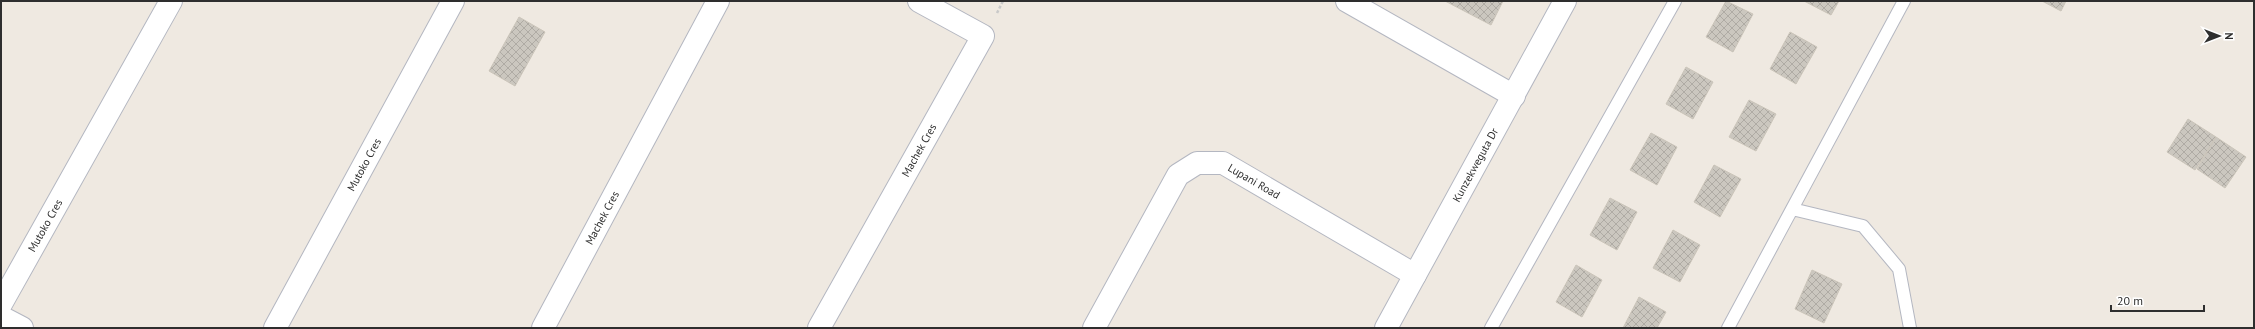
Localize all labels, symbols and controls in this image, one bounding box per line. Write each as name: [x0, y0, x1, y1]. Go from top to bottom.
north arrow: [2199, 16, 2239, 56]
text: N: [2222, 32, 2236, 40]
street label: Machek Cres: [898, 121, 940, 179]
street label: Kunzekweguta Dr: [1449, 125, 1501, 204]
street label: Mutoko Cres: [344, 135, 384, 194]
street label: Lupani Road: [1225, 160, 1283, 202]
street label: Machek Cres: [582, 188, 622, 247]
street label: Mutoko Cres: [25, 196, 66, 254]
scale bar: [2111, 287, 2204, 313]
text: 20 m: [2117, 293, 2143, 308]

